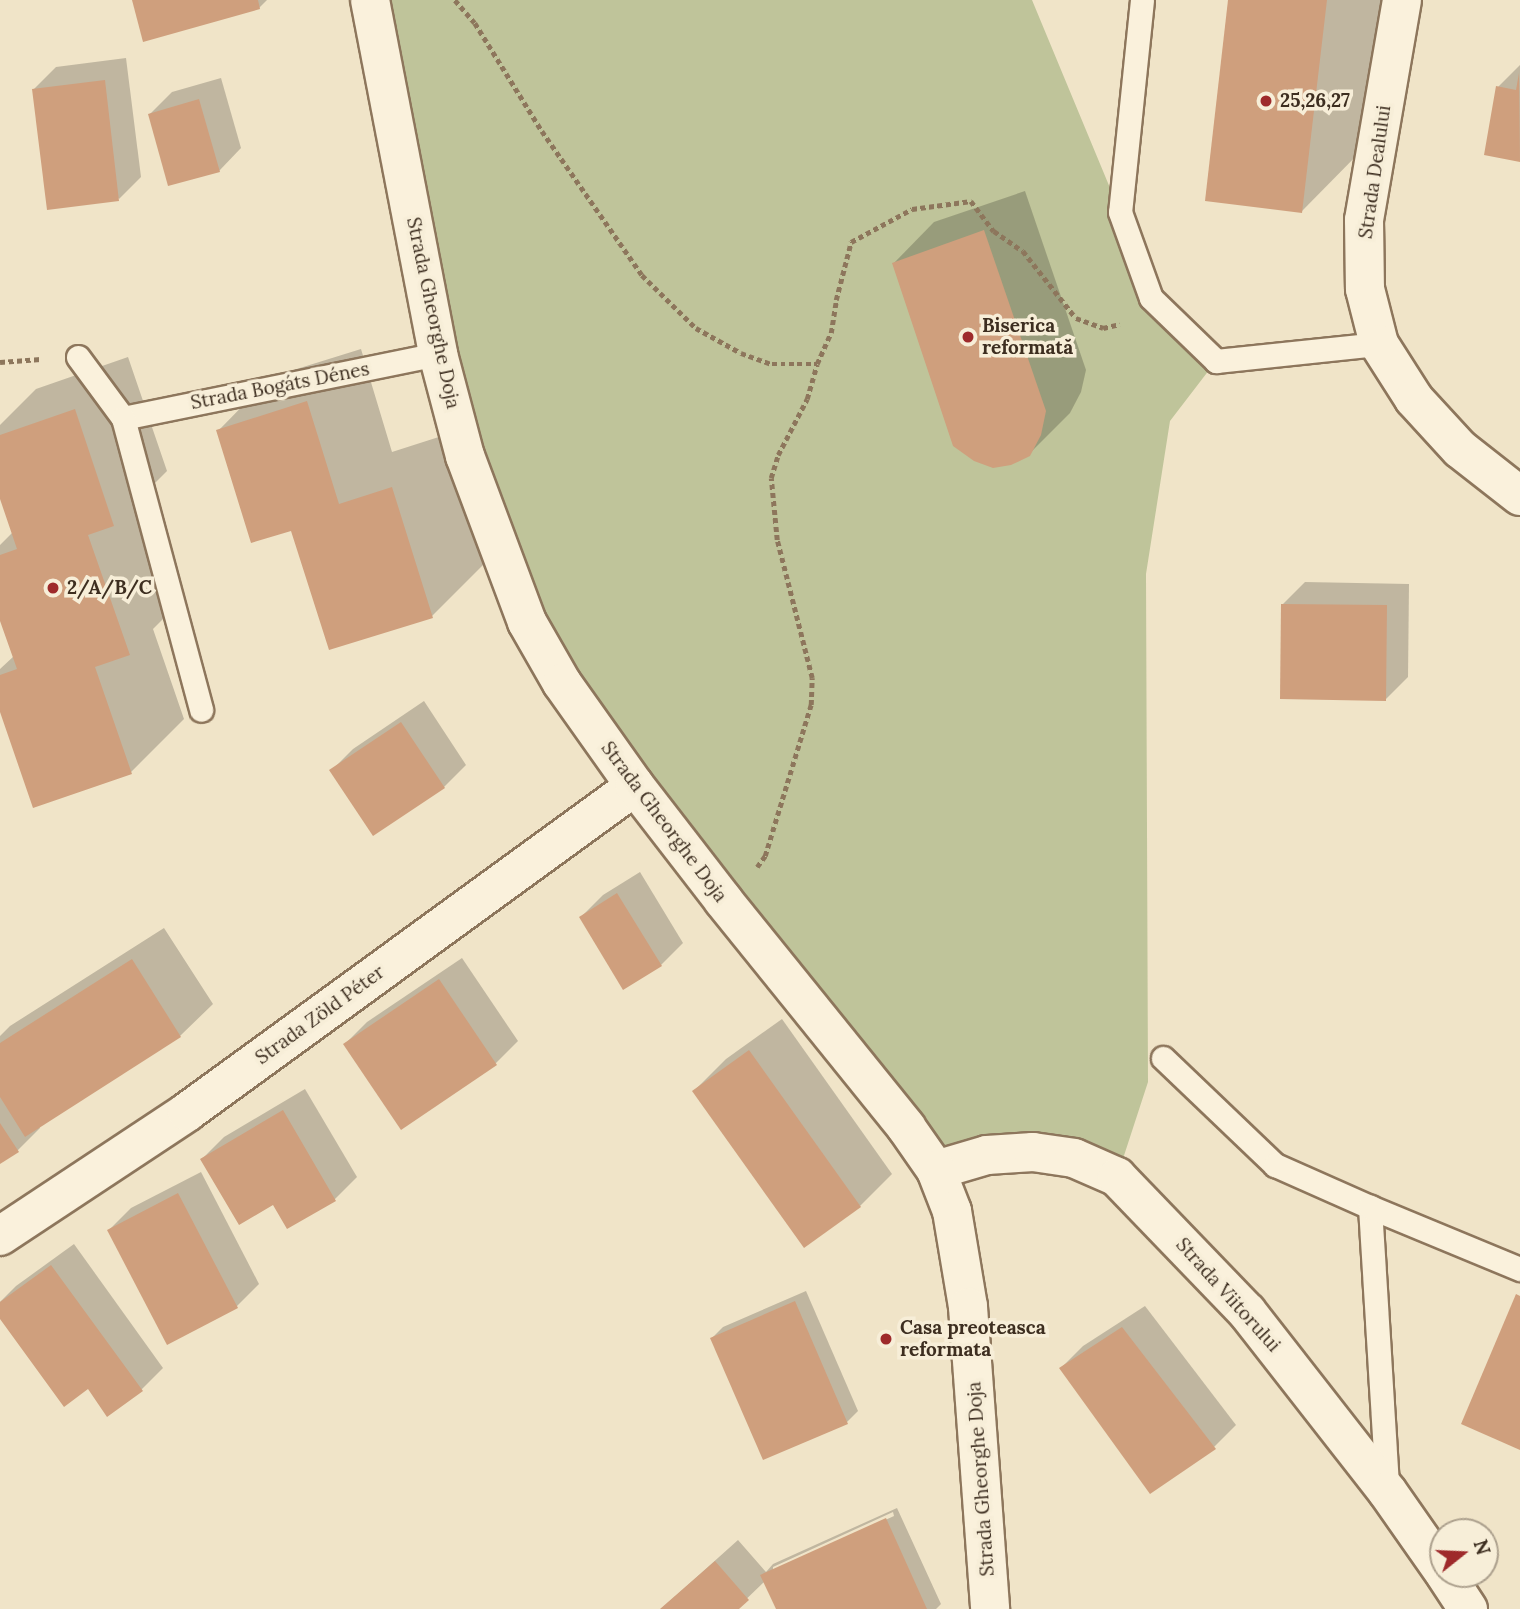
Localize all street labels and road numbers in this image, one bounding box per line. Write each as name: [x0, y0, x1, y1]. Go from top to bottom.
street label: Strada Dealului: [1354, 104, 1396, 240]
street label: Strada Gheorghe Doja: [402, 215, 464, 411]
street label: Strada Bogáts Dénes: [189, 357, 371, 415]
street label: Strada Gheorghe Doja: [596, 737, 732, 907]
street label: Strada Zöld Péter: [251, 961, 389, 1069]
street label: Strada Viitorului: [1171, 1233, 1285, 1357]
street label: Strada Gheorghe Doja: [963, 1381, 999, 1577]

